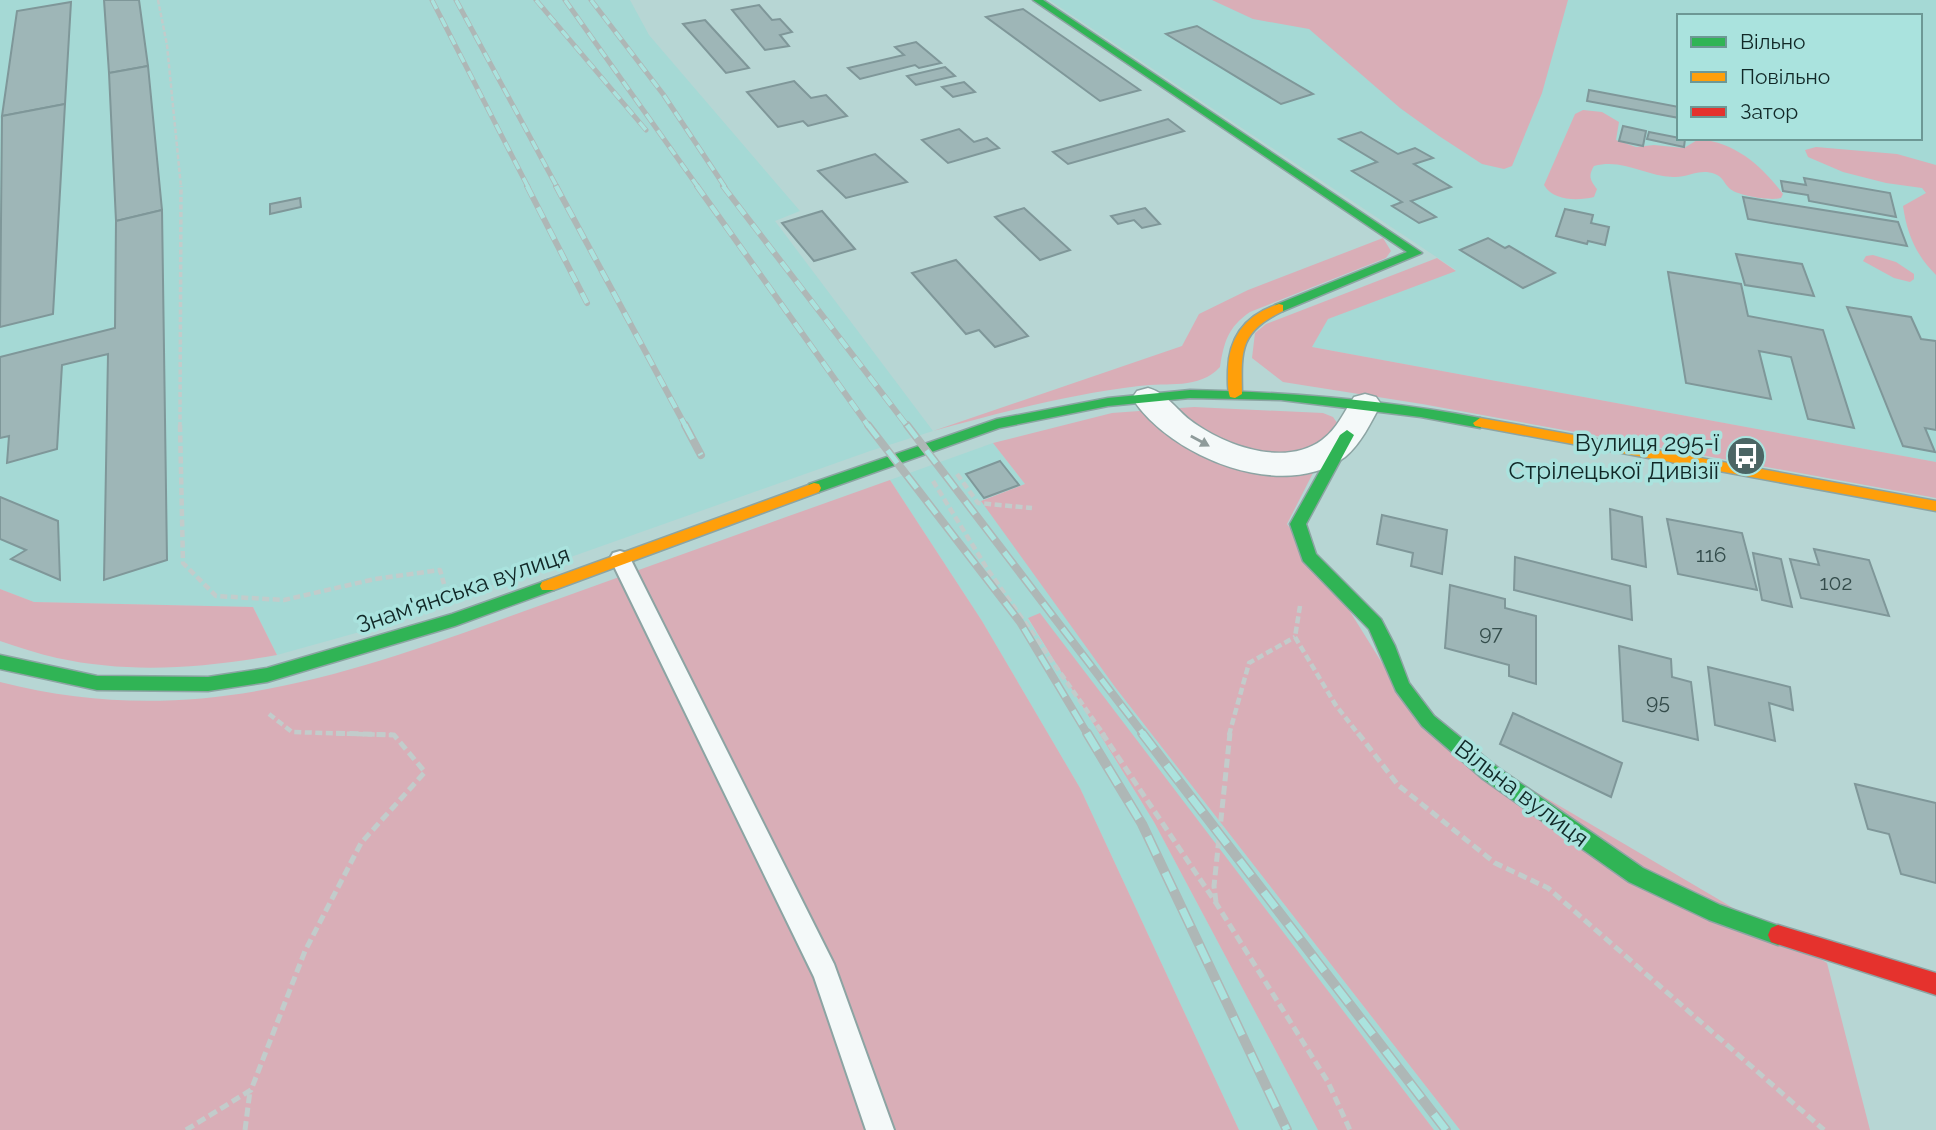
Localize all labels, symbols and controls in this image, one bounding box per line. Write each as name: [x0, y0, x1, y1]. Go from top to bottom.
legend: [1677, 14, 1922, 140]
text: Вільно: [1740, 29, 1806, 54]
text: Повільно: [1740, 64, 1830, 89]
text: Затор: [1740, 99, 1798, 124]
place label: Вулиця 295-ї Стрілецької Дивізії: [1508, 428, 1720, 485]
one-way arrow: [1190, 435, 1210, 447]
bus stop icon: Вулиця 295-ї Стрілецької Дивізії: [1725, 435, 1767, 477]
street label: Знам'янська вулиця: [353, 539, 573, 639]
house number: 116: [1696, 542, 1726, 567]
house number: 102: [1820, 570, 1852, 595]
house number: 97: [1479, 620, 1503, 645]
house number: 95: [1646, 689, 1670, 714]
street label: Вільна вулиця: [1449, 733, 1595, 853]

